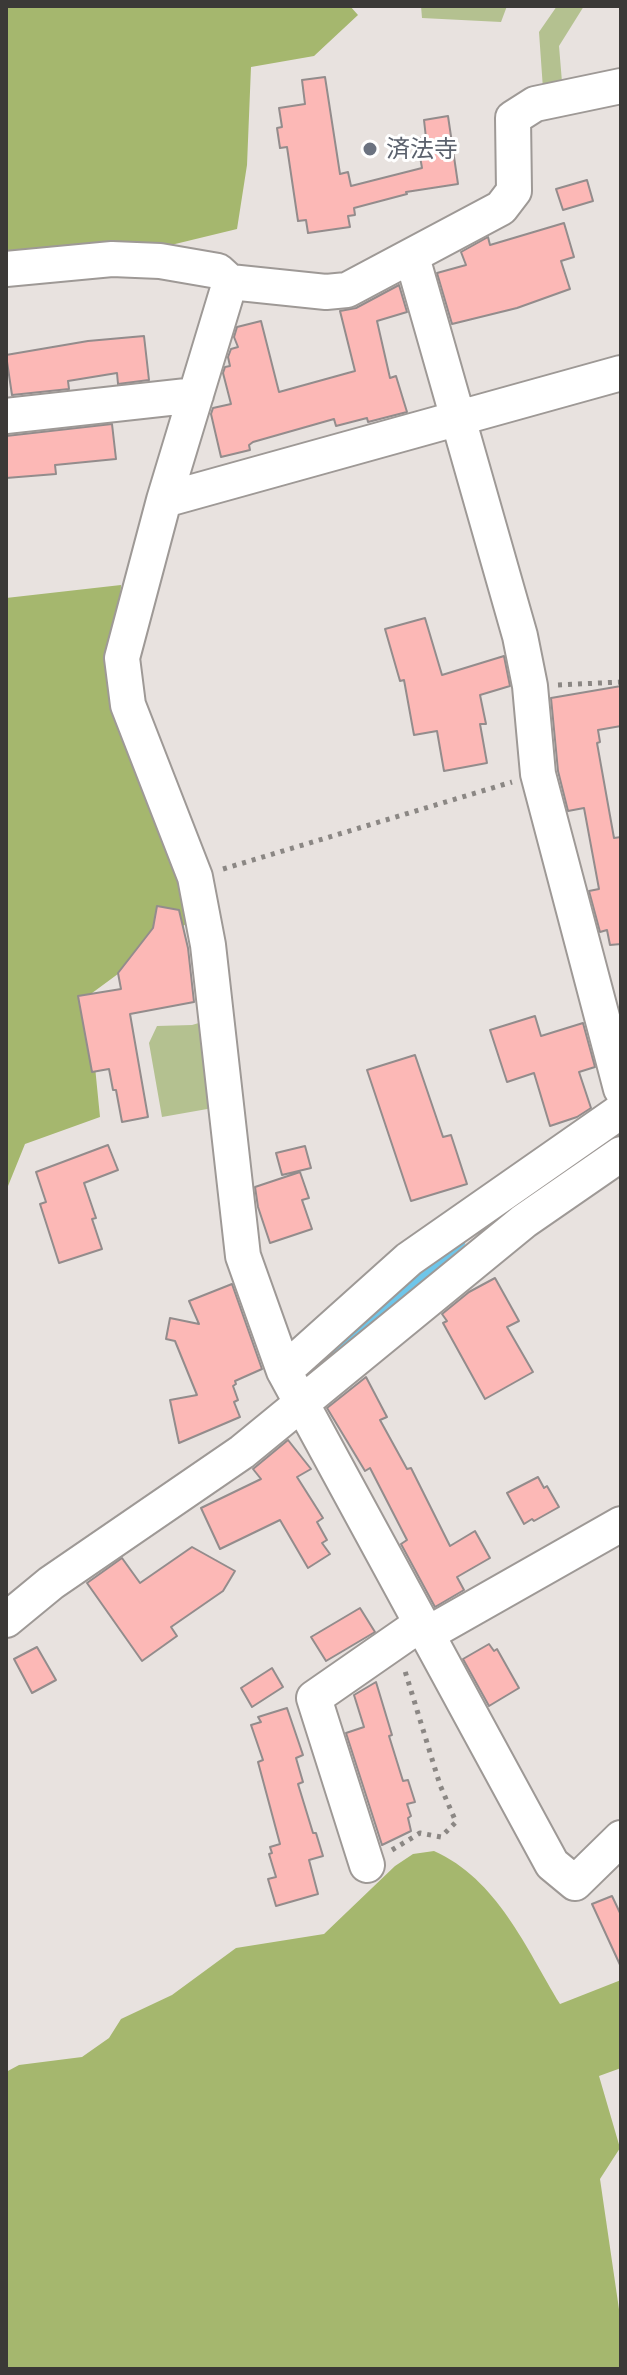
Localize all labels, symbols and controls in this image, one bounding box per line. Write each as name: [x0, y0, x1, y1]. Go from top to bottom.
place label: 済法寺: [386, 135, 458, 163]
marker: 済法寺: [361, 140, 379, 158]

